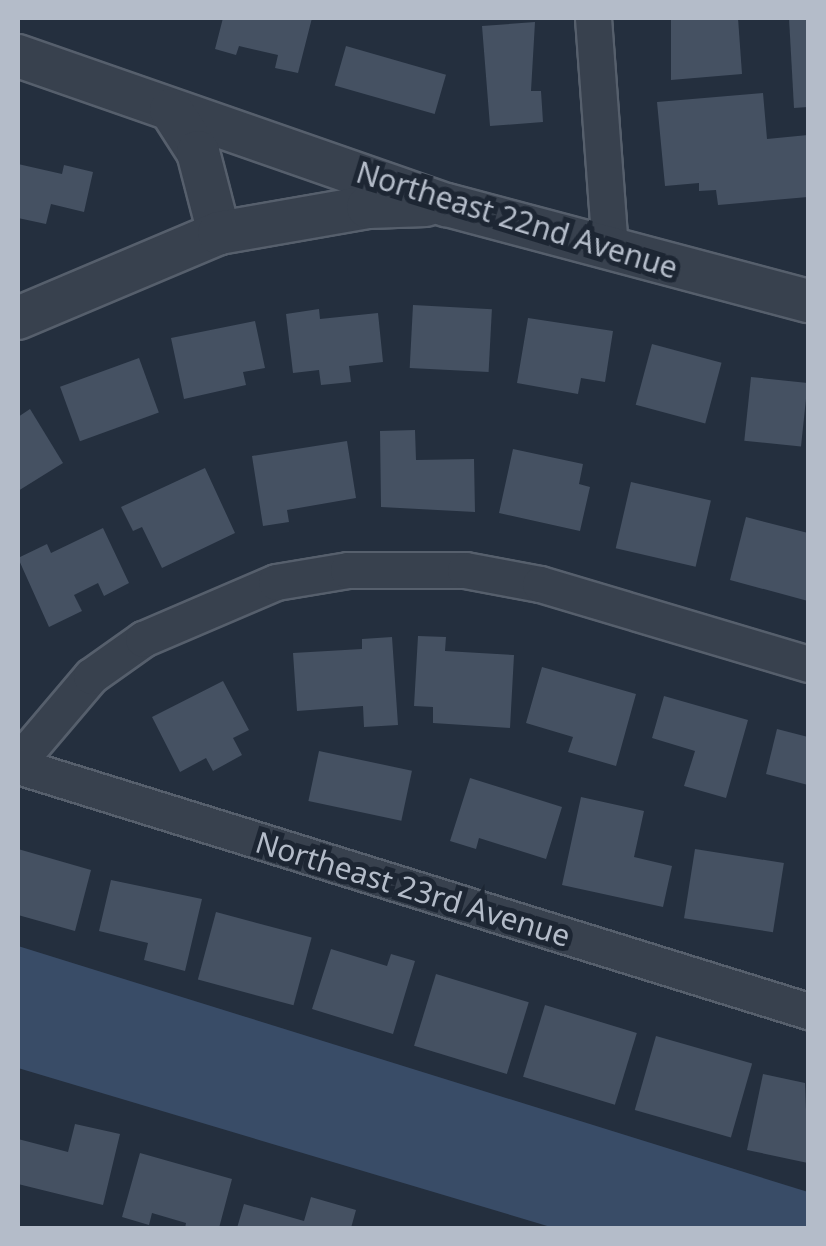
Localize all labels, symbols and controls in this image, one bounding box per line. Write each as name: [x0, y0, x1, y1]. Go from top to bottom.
street label: Northeast 22nd Avenue: [352, 154, 682, 286]
street label: Northeast 23rd Avenue: [251, 824, 575, 954]

